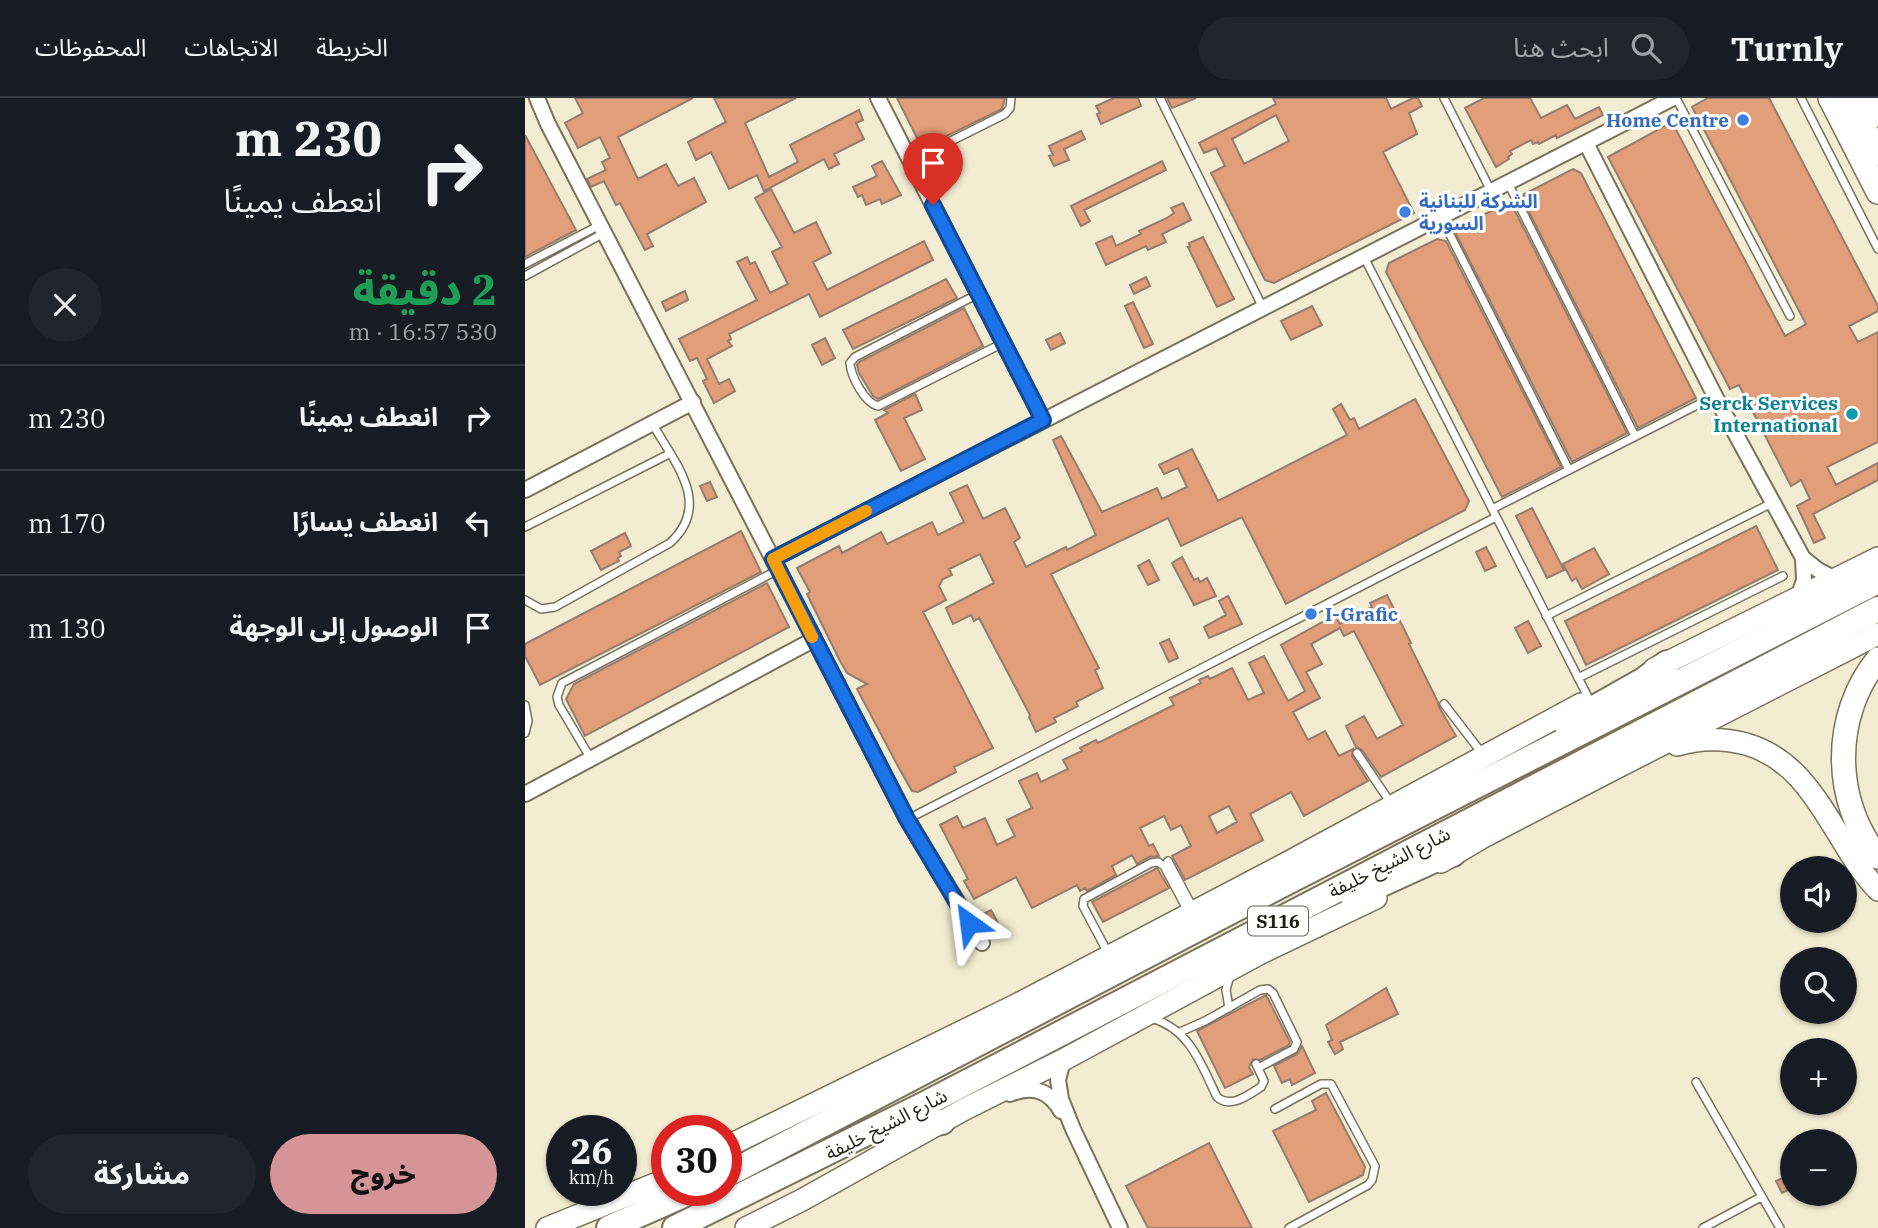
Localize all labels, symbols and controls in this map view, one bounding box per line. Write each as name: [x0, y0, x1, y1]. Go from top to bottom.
search box: [1199, 17, 1689, 80]
text: Turnly: [1731, 27, 1843, 70]
icon: search: [1627, 29, 1665, 67]
text: ابحث هنا: [1513, 30, 1609, 64]
text: المحفوظات: [35, 31, 146, 63]
text: الاتجاهات: [184, 31, 278, 63]
text: الخريطة: [316, 31, 388, 63]
text: 230 m: [235, 106, 382, 169]
place label: Home Centre: [1606, 108, 1729, 132]
marker: Home Centre: [1735, 112, 1751, 128]
icon: right: [406, 126, 497, 217]
pin: [903, 133, 963, 205]
icon: arrive: [914, 144, 952, 182]
text: انعطف يمينًا: [224, 179, 382, 221]
place label: الشركة للبنانية السورية: [1419, 189, 1538, 235]
marker: الشركة للبنانية السورية: [1397, 204, 1413, 220]
text: 2 دقيقة: [352, 262, 497, 317]
button: close: [28, 268, 102, 342]
text: 530 m · 16:57: [348, 316, 497, 346]
place label: Serck Services International: [1699, 391, 1838, 437]
text: انعطف يمينًا: [299, 399, 438, 433]
icon: right: [459, 399, 497, 437]
text: 230 m: [28, 401, 106, 435]
marker: Serck Services International: [1844, 406, 1860, 422]
text: انعطف يسارًا: [292, 504, 438, 538]
icon: left: [459, 504, 497, 542]
text: 170 m: [28, 506, 106, 540]
place label: I-Grafic: [1325, 602, 1398, 626]
marker: I-Grafic: [1303, 606, 1319, 622]
text: الوصول إلى الوجهة: [230, 609, 438, 643]
icon: arrive: [459, 609, 497, 647]
text: 130 m: [28, 611, 106, 645]
street label: شارع الشيخ خليفة: [1324, 821, 1455, 906]
map controls: [1780, 856, 1857, 1206]
button: sound: [1780, 856, 1857, 933]
position arrow: [932, 886, 1006, 960]
road number: S116: [1248, 906, 1308, 936]
button: search: [1780, 947, 1857, 1024]
button: +: [1780, 1038, 1857, 1115]
street label: شارع الشيخ خليفة: [821, 1083, 952, 1168]
speed limit sign: 30: [651, 1115, 742, 1206]
text: 26: [570, 1128, 613, 1174]
button: −: [1780, 1129, 1857, 1206]
button: مشاركة: [28, 1134, 256, 1214]
button: خروج: [270, 1134, 497, 1214]
text: km/h: [569, 1166, 614, 1189]

